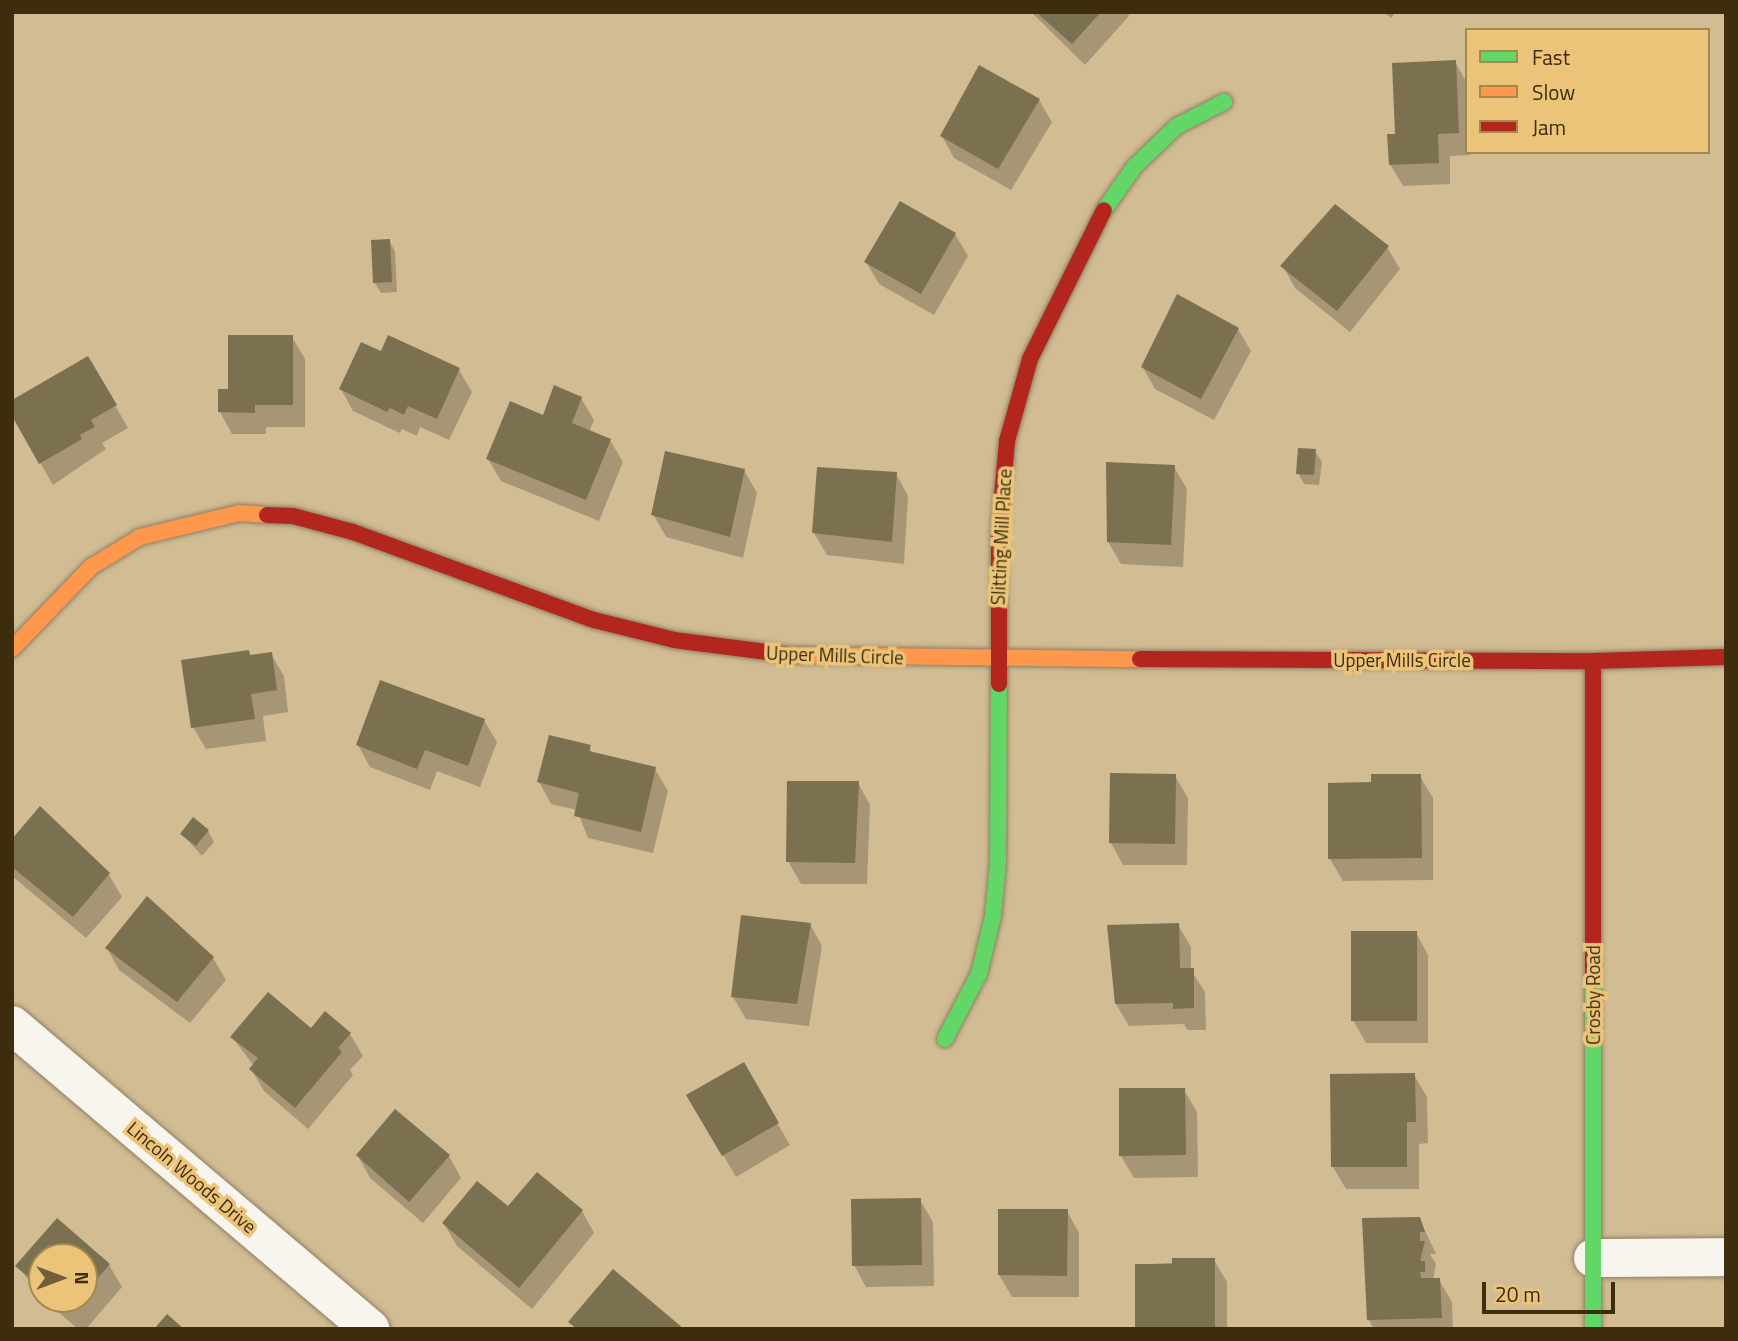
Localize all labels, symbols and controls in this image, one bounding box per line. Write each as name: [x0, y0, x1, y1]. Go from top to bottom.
legend: [1465, 28, 1710, 154]
text: Fast: [1532, 41, 1570, 73]
text: Slow: [1532, 76, 1575, 108]
text: Jam: [1532, 111, 1566, 143]
street label: Slitting Mill Place: [986, 468, 1016, 606]
street label: Upper Mills Circle: [766, 641, 904, 669]
street label: Upper Mills Circle: [1333, 649, 1471, 671]
street label: Crosby Road: [1582, 945, 1604, 1045]
street label: Lincoln Woods Drive: [123, 1116, 261, 1238]
north arrow: [28, 1243, 98, 1313]
scale bar: [1486, 1268, 1619, 1312]
text: N: [68, 1271, 97, 1285]
text: 20 m: [1495, 1278, 1541, 1310]

